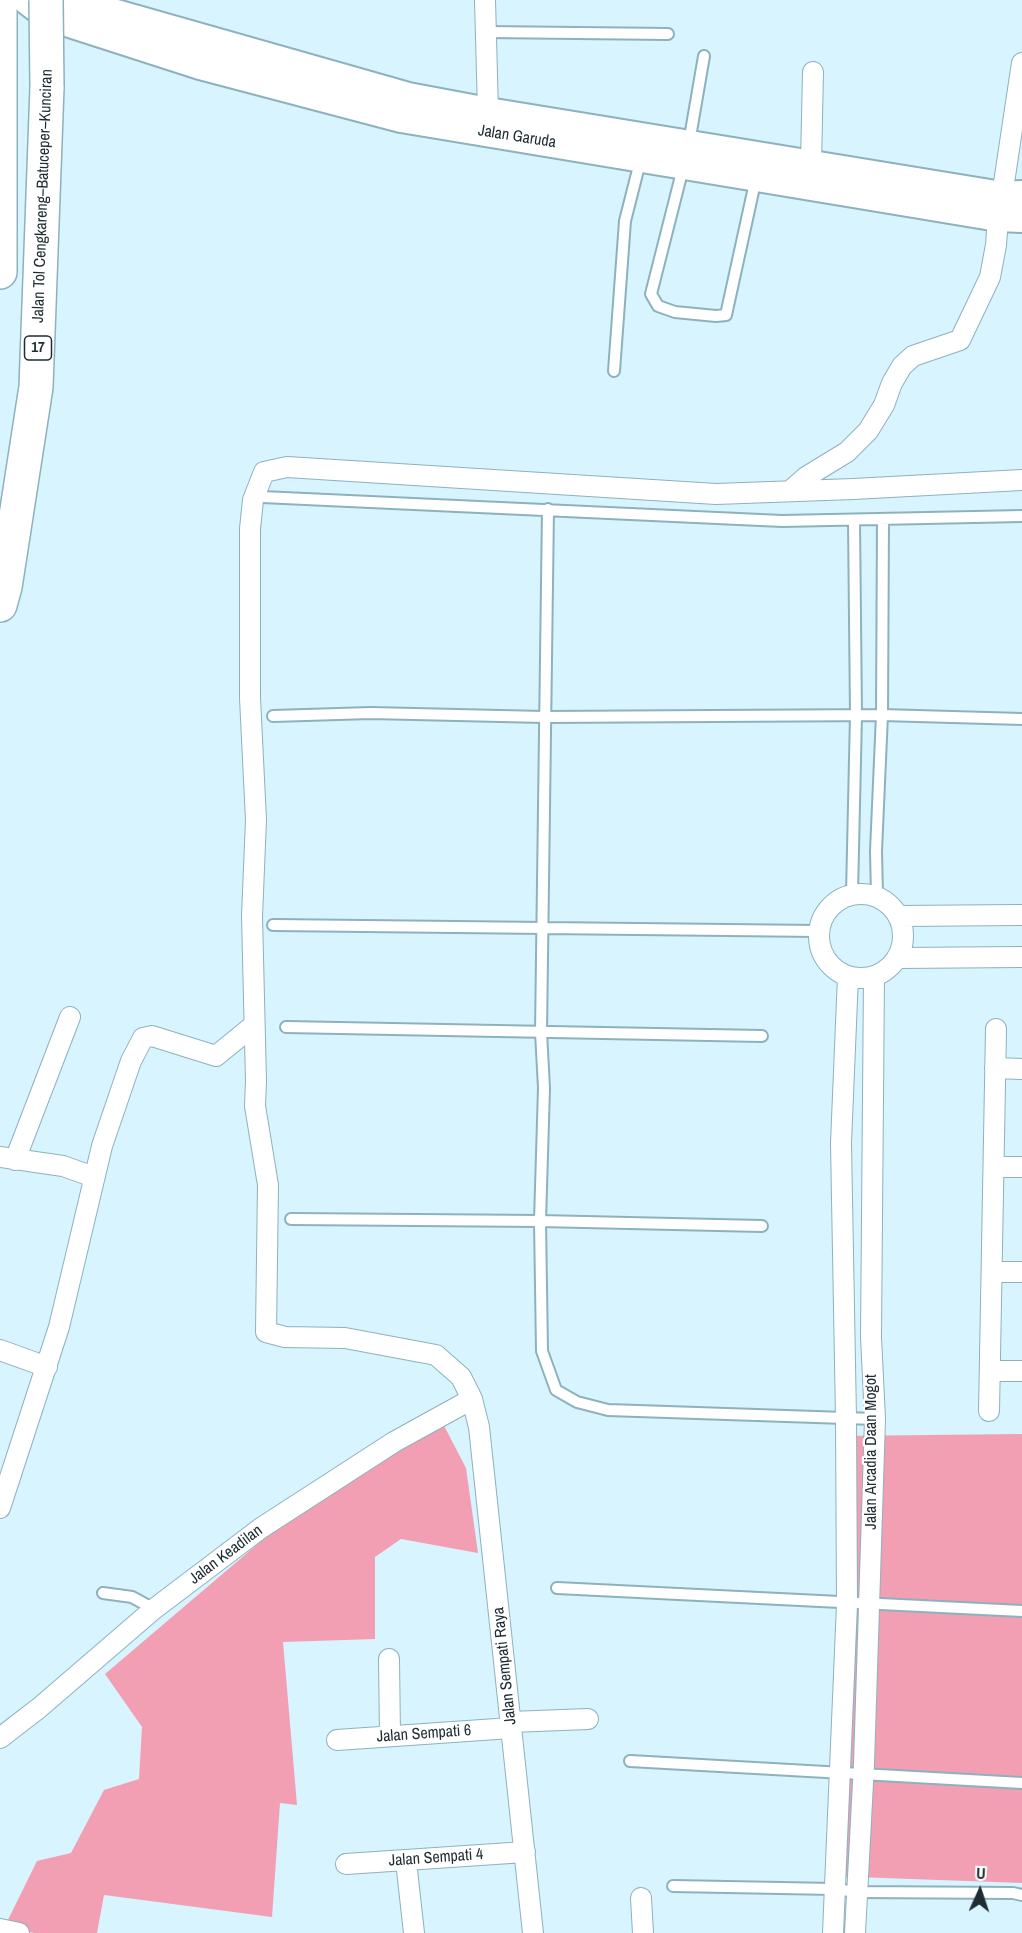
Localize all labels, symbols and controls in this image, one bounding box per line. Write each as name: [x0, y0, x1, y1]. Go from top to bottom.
street label: Jalan Tol Cengkareng–Batuceper–Kunciran: [29, 69, 57, 323]
street label: Jalan Garuda: [477, 121, 557, 153]
road number: 17: [24, 336, 51, 360]
street label: Jalan Arcadia Daan Mogot: [862, 1374, 882, 1530]
street label: Jalan Keadilan: [186, 1521, 266, 1589]
street label: Jalan Sempati Raya: [489, 1606, 521, 1726]
street label: Jalan Sempati 6: [376, 1721, 472, 1747]
street label: Jalan Sempati 4: [388, 1845, 484, 1871]
north arrow: [950, 1861, 1010, 1921]
text: U: [976, 1862, 986, 1884]

